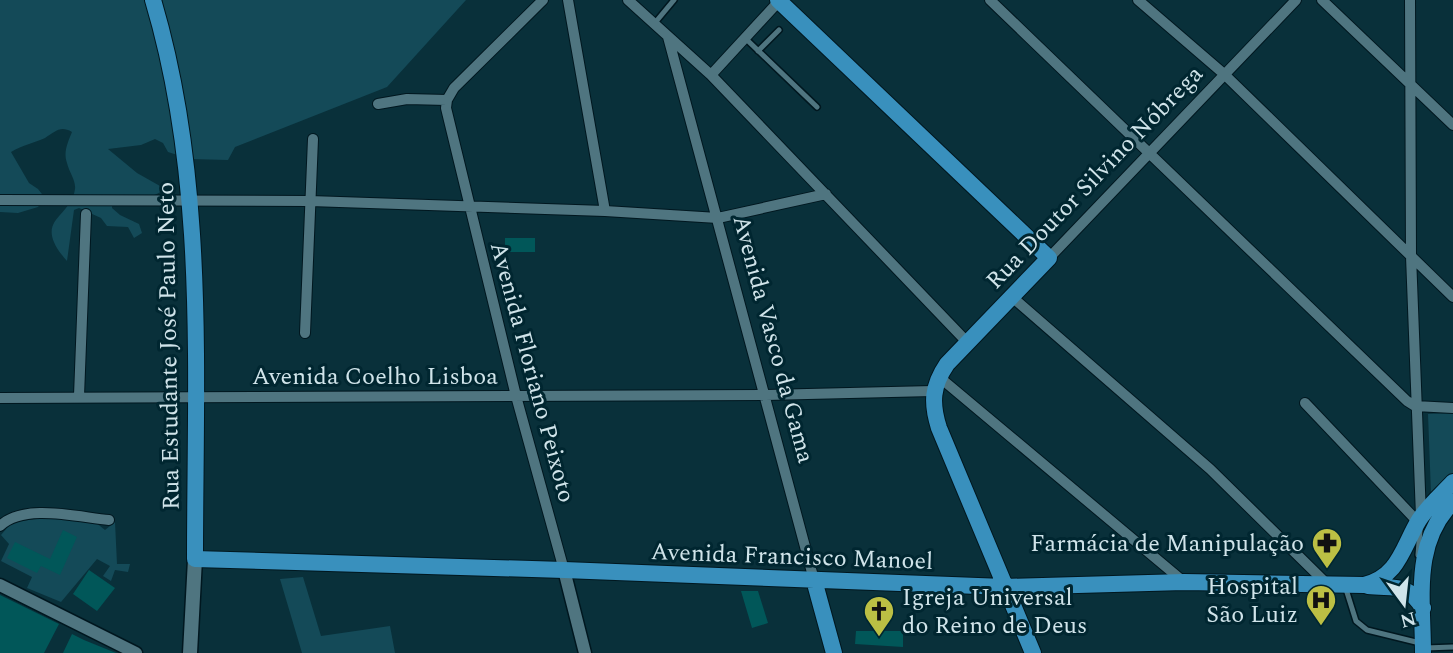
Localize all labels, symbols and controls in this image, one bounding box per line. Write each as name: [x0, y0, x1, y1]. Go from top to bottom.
street label: Rua Doutor Silvino Nóbrega: [978, 57, 1212, 298]
street label: Rua Estudante José Paulo Neto: [148, 182, 190, 510]
street label: Avenida Vasco da Gama: [723, 211, 824, 468]
street label: Avenida Floriano Peixoto: [480, 238, 584, 507]
street label: Avenida Coelho Lisboa: [252, 359, 498, 395]
place label: Farmácia de Manipulação: [1030, 526, 1304, 562]
pharmacy icon: Farmácia de Manipulação: [1310, 526, 1344, 570]
street label: Avenida Francisco Manoel: [650, 534, 934, 580]
place label: Hospital São Luiz: [1206, 569, 1298, 633]
north arrow: [1369, 569, 1439, 639]
place label: Igreja Universal do Reino de Deus: [902, 580, 1087, 644]
hospital icon: Hospital São Luiz: [1304, 583, 1338, 627]
church icon: Igreja Universal do Reino de Deus: [862, 594, 896, 638]
text: N: [1397, 603, 1419, 635]

